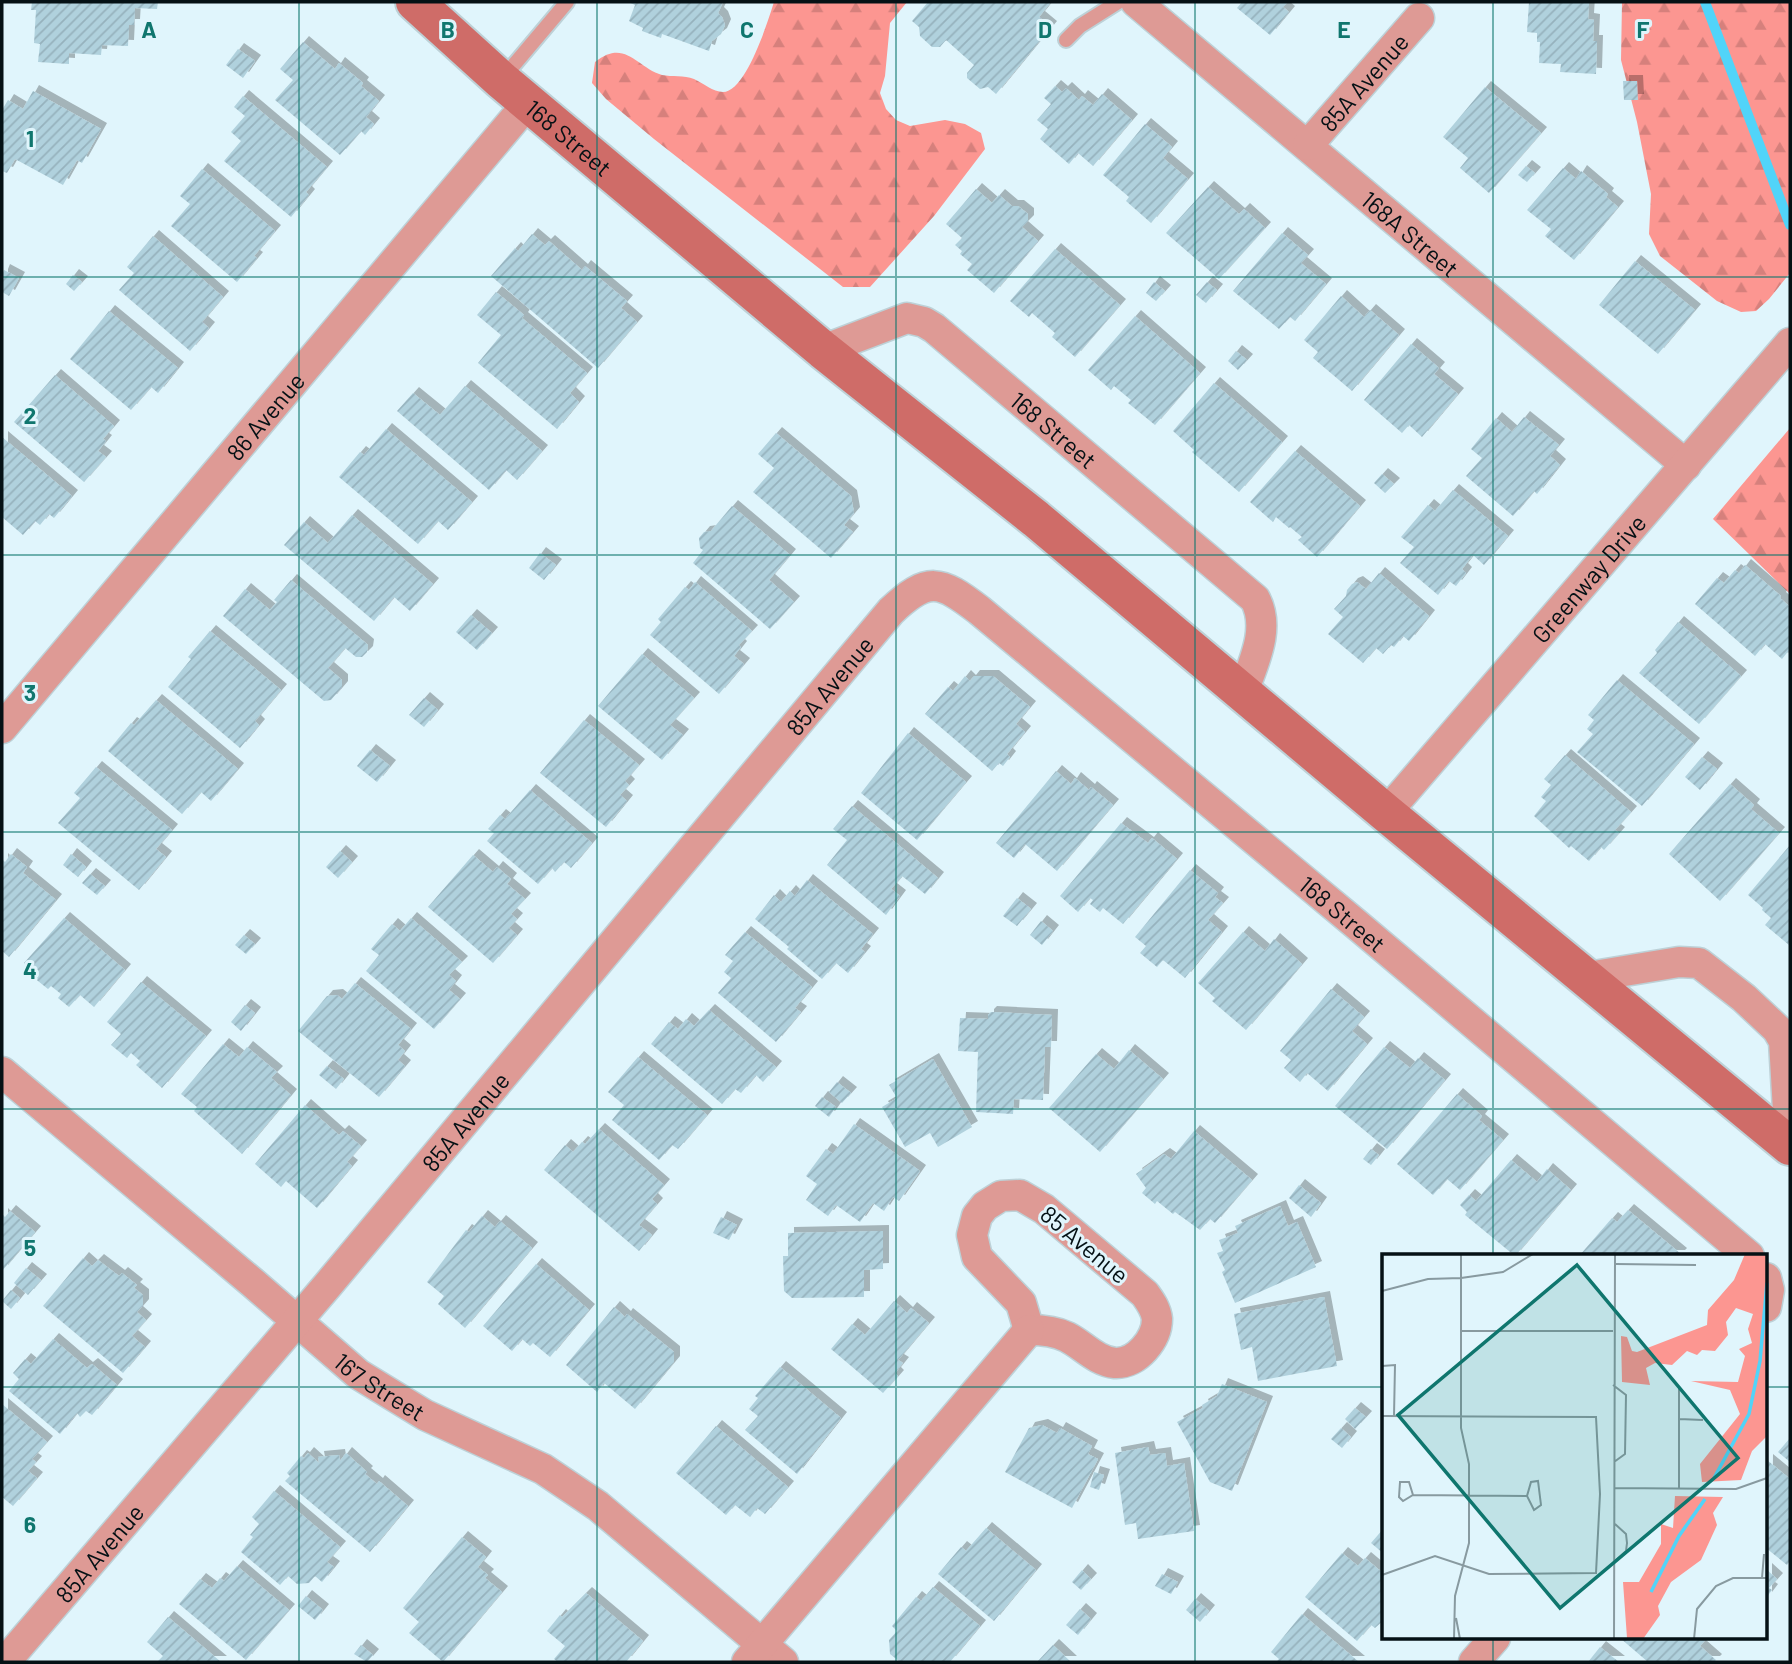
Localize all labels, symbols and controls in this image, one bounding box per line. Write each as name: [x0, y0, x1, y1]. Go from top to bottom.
text: A: [141, 15, 157, 43]
text: B: [441, 15, 455, 43]
text: C: [740, 15, 754, 43]
text: D: [1038, 15, 1052, 43]
text: E: [1337, 15, 1351, 43]
text: F: [1637, 15, 1650, 43]
street label: 85A Avenue: [1313, 27, 1414, 137]
street label: 168 Street: [520, 93, 618, 182]
text: 1: [26, 124, 34, 152]
street label: 168A Street: [1356, 184, 1465, 282]
street label: 86 Avenue: [219, 366, 310, 466]
street label: 168 Street: [1005, 385, 1103, 474]
text: 2: [24, 401, 36, 429]
street label: Greenway Drive: [1525, 508, 1651, 648]
street label: 85A Avenue: [779, 630, 879, 741]
text: 3: [24, 678, 36, 706]
street label: 168 Street: [1294, 869, 1392, 958]
text: 4: [23, 956, 37, 984]
street label: 85A Avenue: [415, 1065, 515, 1177]
street label: 85 Avenue: [1035, 1199, 1135, 1289]
text: 5: [24, 1233, 36, 1261]
inset map: [1382, 1254, 1768, 1640]
street label: 167 Street: [329, 1346, 431, 1426]
street label: 85A Avenue: [48, 1497, 149, 1608]
text: 6: [24, 1510, 36, 1538]

